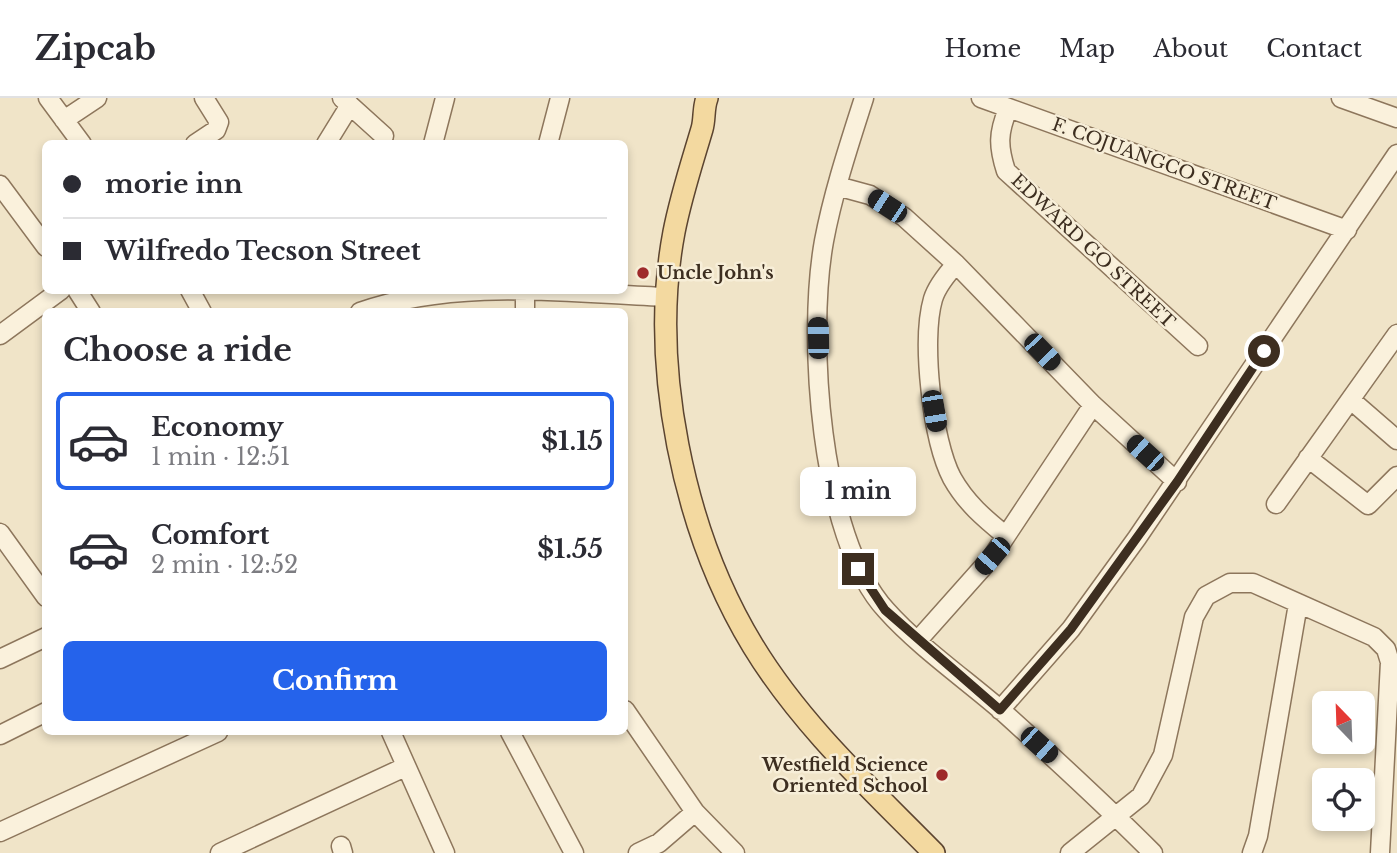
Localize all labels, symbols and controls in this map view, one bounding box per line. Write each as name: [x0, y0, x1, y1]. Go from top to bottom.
text: Zipcab: [35, 28, 156, 69]
text: Home: [945, 34, 1021, 63]
text: Map: [1059, 34, 1115, 63]
text: About: [1153, 34, 1228, 63]
text: Contact: [1266, 34, 1362, 63]
street label: F. COJUANGCO STREET: [1049, 113, 1280, 215]
text: morie inn: [105, 168, 243, 200]
street label: EDWARD GO STREET: [1007, 169, 1180, 333]
car: [864, 186, 911, 226]
text: Wilfredo Tecson Street: [105, 235, 421, 267]
place label: Uncle John's: [657, 262, 774, 284]
marker: Uncle John's: [635, 265, 651, 281]
car: [808, 317, 829, 359]
text: Choose a ride: [63, 330, 292, 370]
car: [1020, 330, 1065, 374]
route start: [1248, 335, 1280, 367]
car: [921, 388, 948, 434]
icon: car: [67, 410, 130, 473]
text: Economy: [151, 411, 284, 443]
text: $1.15: [541, 425, 603, 457]
car: [1123, 431, 1168, 475]
text: 1 min · 12:51: [151, 443, 290, 471]
callout: 1 min: [800, 468, 916, 517]
text: 1 min: [825, 477, 891, 505]
icon: car: [67, 518, 130, 581]
text: Comfort: [151, 519, 269, 551]
text: $1.55: [537, 533, 603, 565]
car: [971, 533, 1014, 579]
text: 2 min · 12:52: [151, 551, 298, 579]
route end: [842, 553, 874, 585]
button: Confirm: [63, 641, 607, 721]
north arrow: [1312, 691, 1376, 754]
map controls: [1312, 691, 1375, 831]
car: [1017, 723, 1062, 767]
place label: Westfield Science Oriented School: [761, 754, 929, 797]
marker: Westfield Science Oriented School: [934, 767, 950, 783]
button: locate: [1312, 768, 1375, 831]

